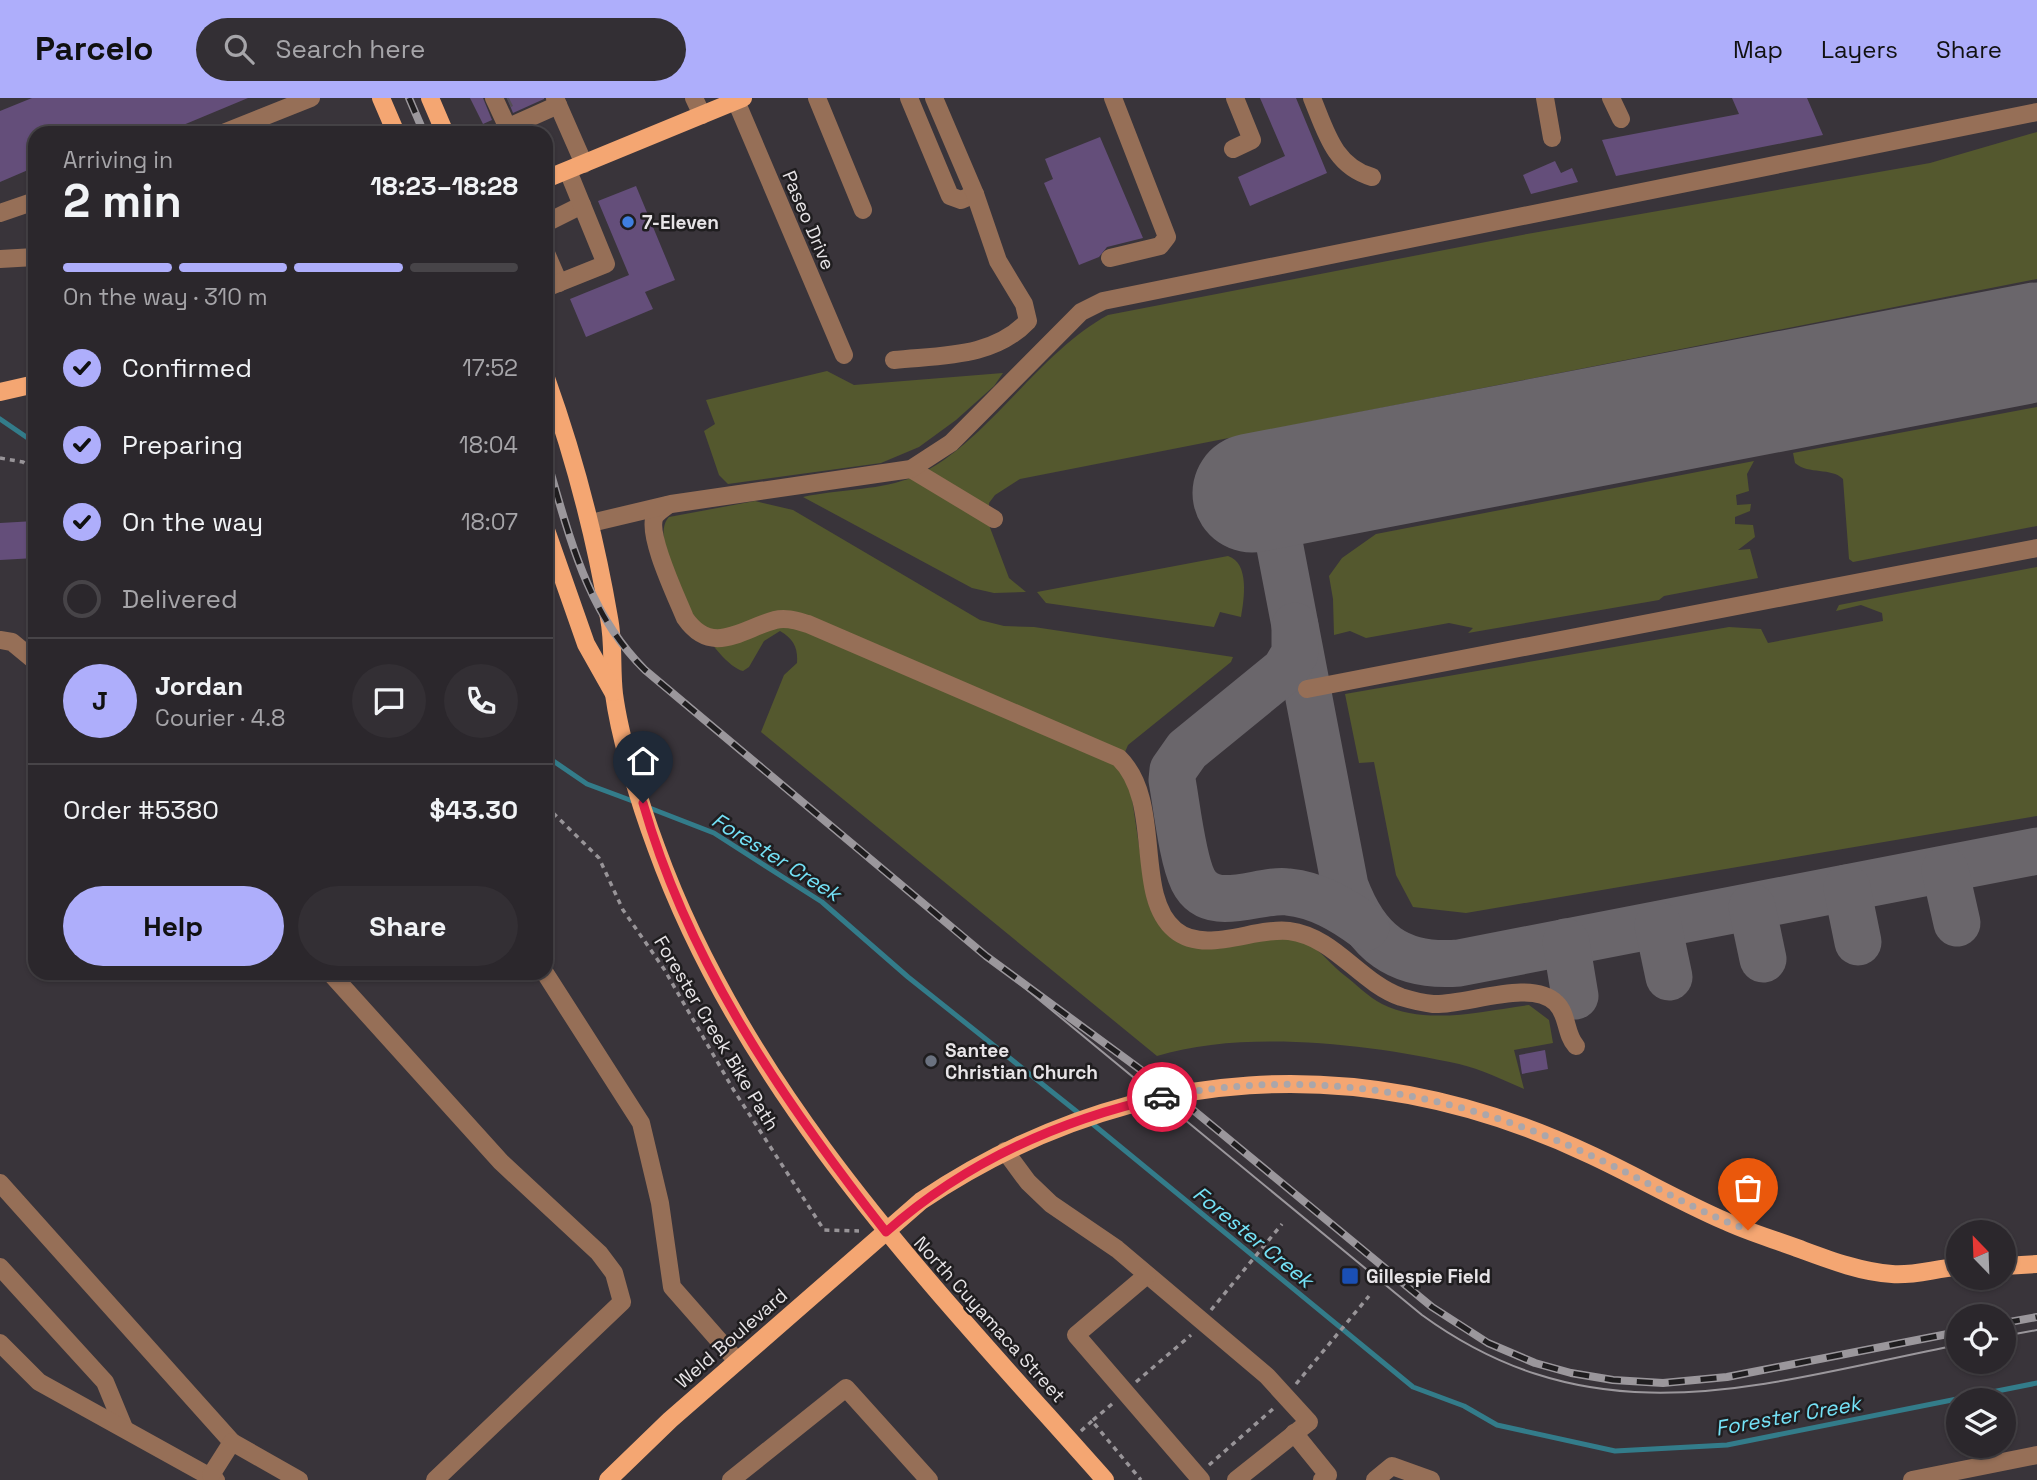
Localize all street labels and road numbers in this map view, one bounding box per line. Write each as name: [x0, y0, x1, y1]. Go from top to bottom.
street label: Paseo Drive: [776, 167, 841, 274]
street label: Forester Creek Bike Path: [648, 931, 785, 1135]
street label: North Cuyamaca Street: [908, 1231, 1071, 1408]
street label: Weld Boulevard: [670, 1283, 793, 1394]

